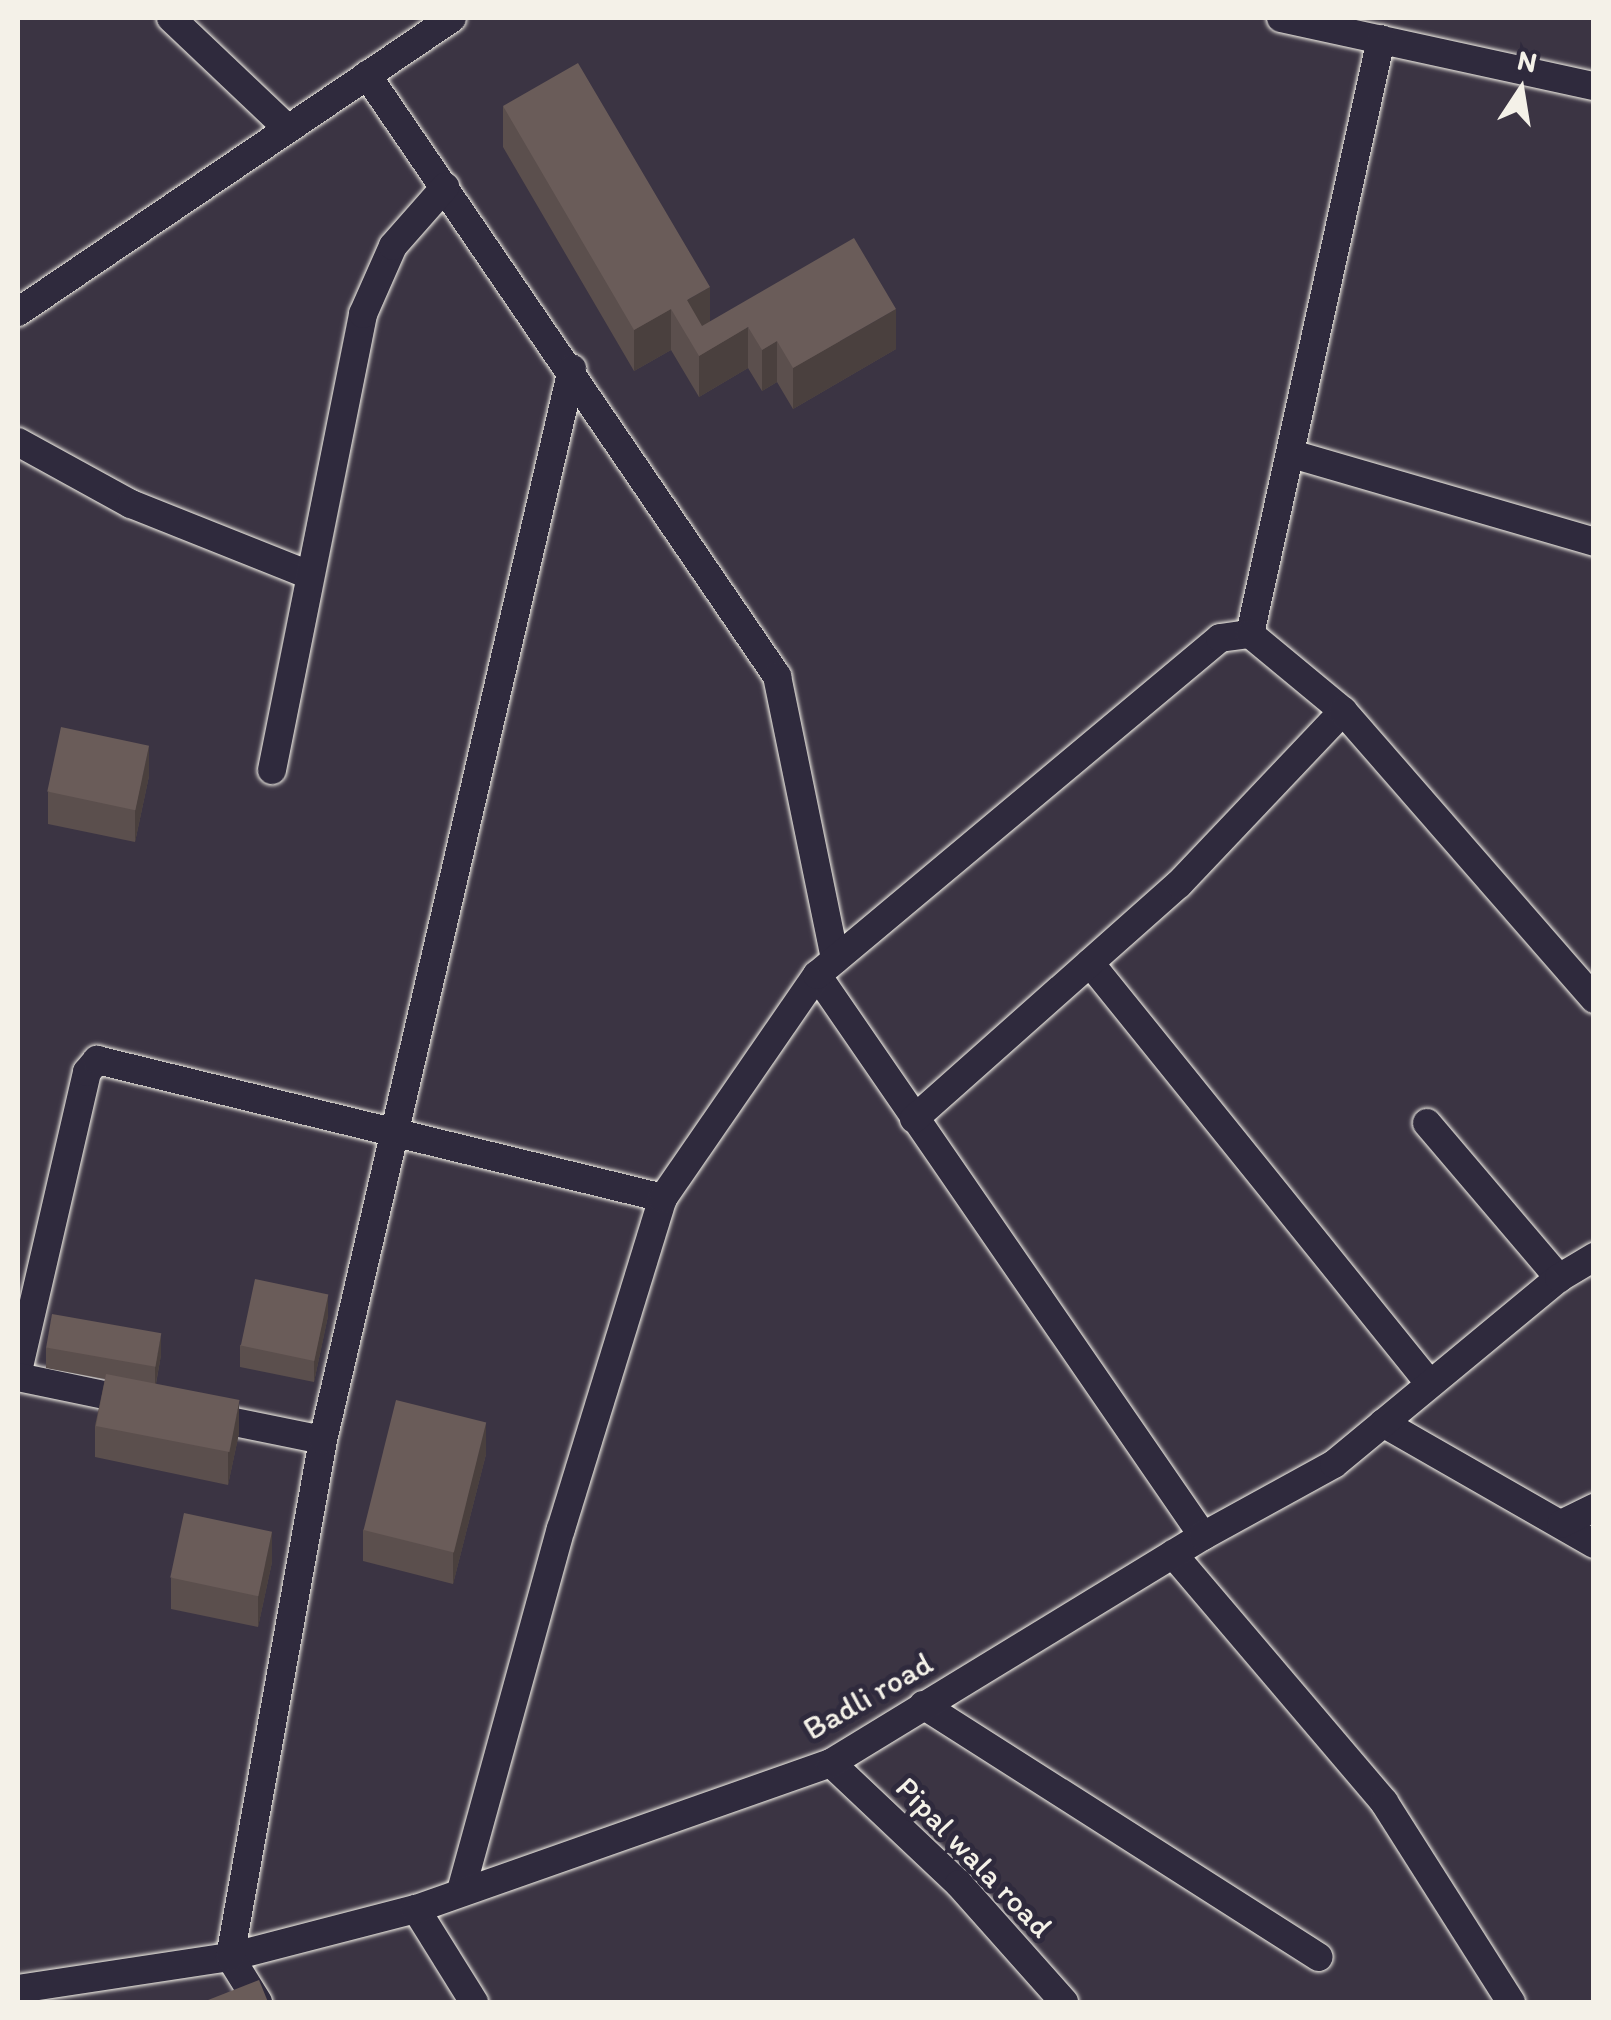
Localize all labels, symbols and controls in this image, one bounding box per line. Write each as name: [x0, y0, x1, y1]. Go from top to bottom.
north arrow: [1471, 40, 1571, 140]
text: N: [1514, 42, 1540, 79]
street label: Badli road: [797, 1644, 939, 1748]
street label: Pipal wala road: [888, 1769, 1060, 1945]

